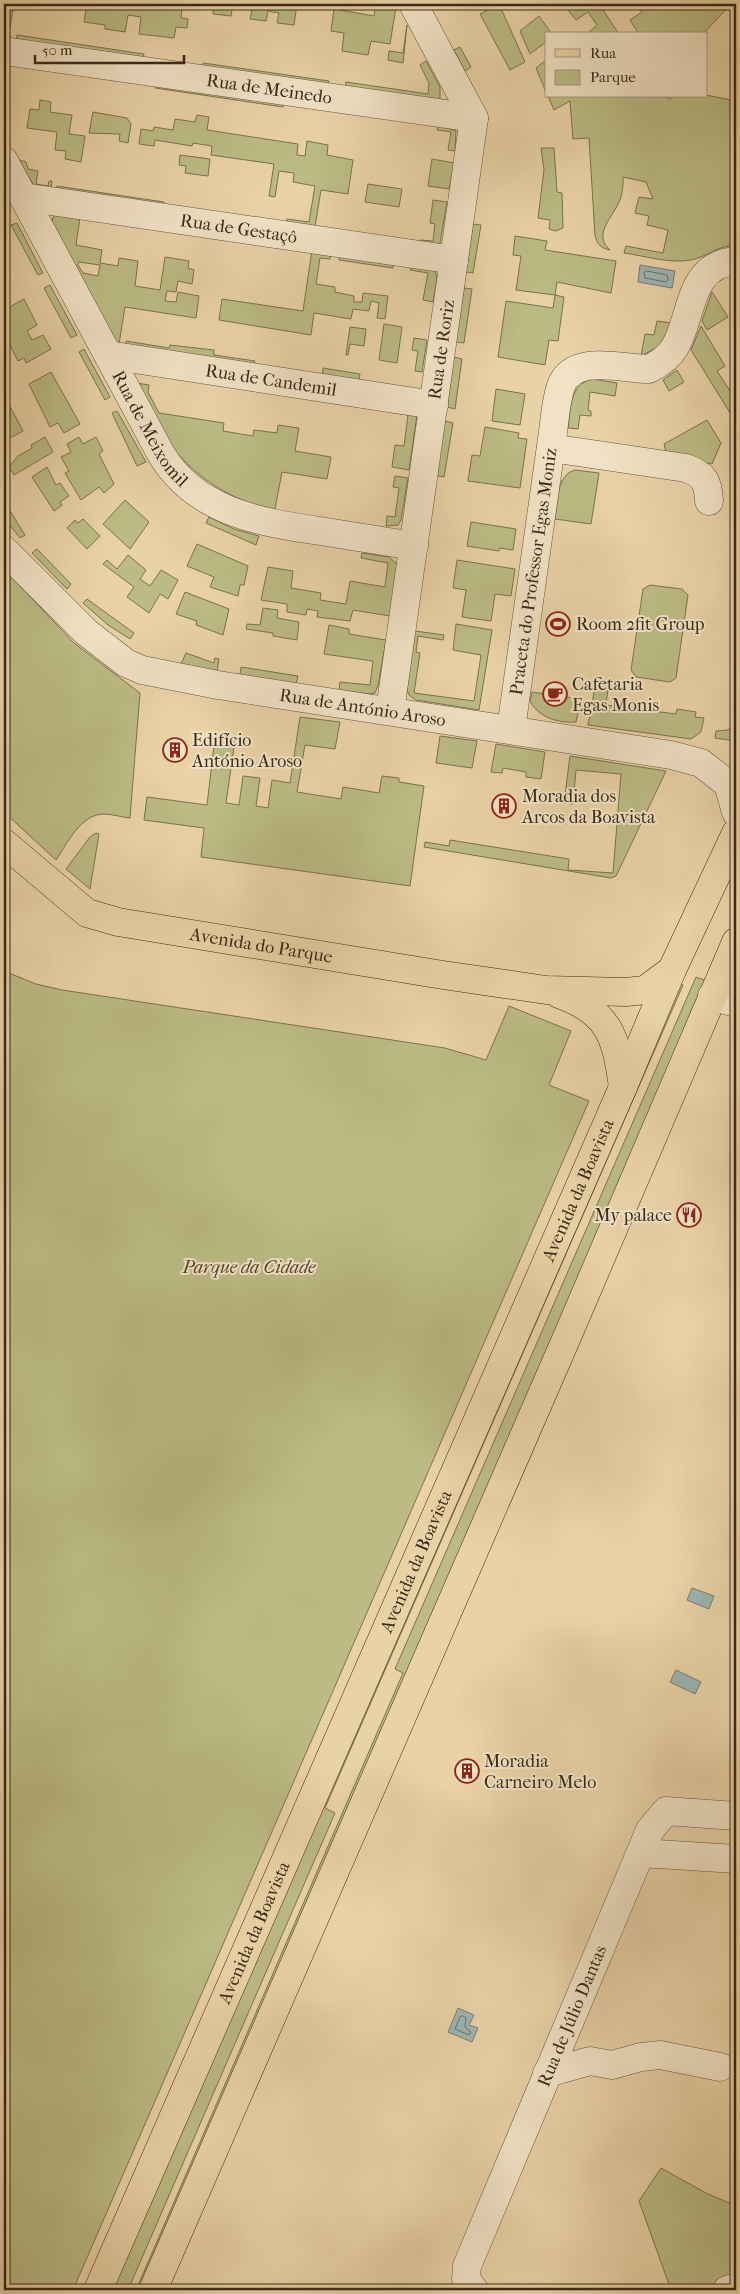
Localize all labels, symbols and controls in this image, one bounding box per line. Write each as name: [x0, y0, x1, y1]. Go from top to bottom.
scale bar: [35, 32, 184, 64]
legend: [545, 32, 708, 98]
text: 50 m: [42, 41, 73, 59]
text: Rua: [590, 44, 617, 62]
text: Parque: [590, 68, 636, 86]
street label: Rua de Meinedo: [205, 70, 333, 108]
street label: Rua de Gestaçô: [179, 210, 299, 247]
street label: Rua de Roriz: [424, 298, 459, 401]
street label: Rua de Candemil: [204, 360, 338, 400]
street label: Rua de Meixomil: [108, 367, 192, 491]
street label: Praceta do Professor Egas Moniz: [505, 447, 561, 697]
sports icon: Room 2fit Group: [545, 611, 571, 637]
place label: Room 2fit Group: [576, 614, 705, 635]
place label: Cafetaria Egas Monis: [572, 674, 659, 716]
cafe icon: Cafetaria Egas Monis: [542, 681, 568, 707]
street label: Rua de António Aroso: [278, 684, 447, 731]
place label: Edifício António Aroso: [191, 730, 302, 772]
building icon: Edifício António Aroso: [162, 737, 188, 763]
place label: Moradia dos Arcos da Boavista: [521, 786, 656, 828]
building icon: Moradia dos Arcos da Boavista: [491, 793, 517, 819]
street label: Avenida do Parque: [187, 923, 334, 967]
street label: Avenida da Boavista: [537, 1115, 619, 1265]
restaurant icon: My palace: [676, 1202, 702, 1228]
place label: My palace: [594, 1205, 672, 1226]
park label: Parque da Cidade: [181, 1257, 316, 1278]
street label: Avenida da Boavista: [375, 1486, 457, 1637]
place label: Moradia Carneiro Melo: [484, 1751, 596, 1793]
building icon: Moradia Carneiro Melo: [454, 1758, 480, 1784]
street label: Avenida da Boavista: [213, 1858, 295, 2008]
street label: Rua de Júlio Dantas: [533, 1942, 611, 2090]

